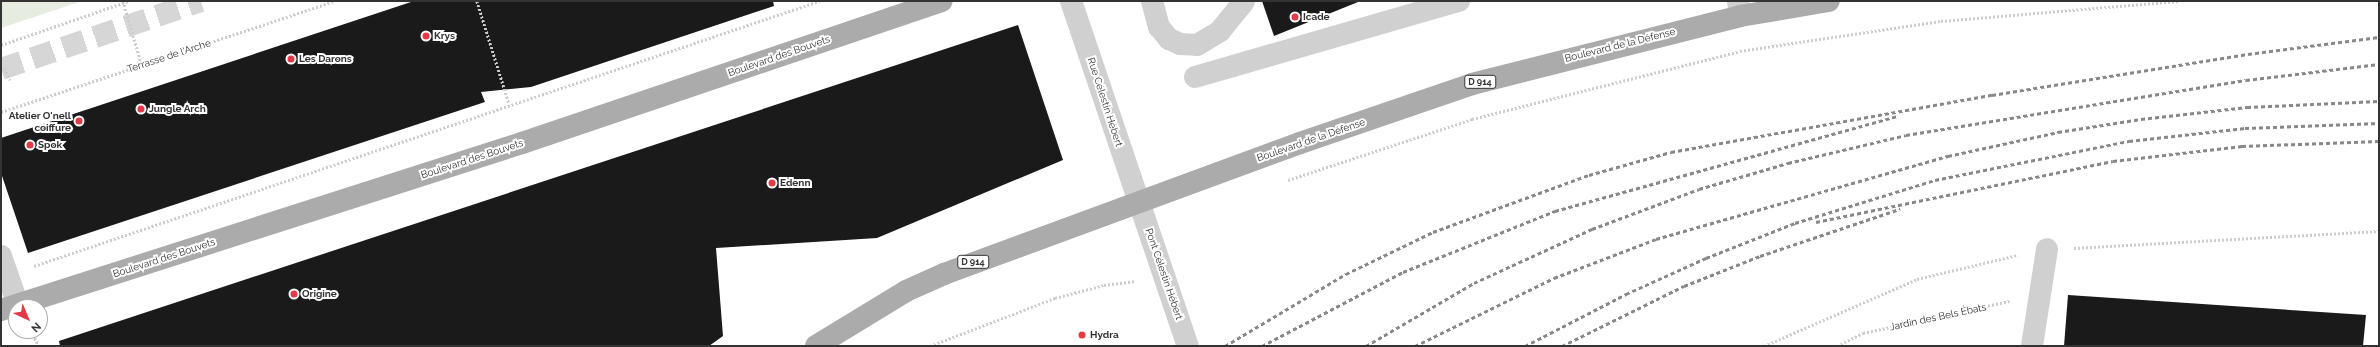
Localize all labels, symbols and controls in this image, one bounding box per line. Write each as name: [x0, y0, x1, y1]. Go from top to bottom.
place label: Icade: [1303, 11, 1330, 23]
marker: Icade: [1290, 12, 1300, 22]
street label: Boulevard de la Défense: [1563, 25, 1677, 65]
place label: Krys: [434, 30, 455, 42]
marker: Krys: [421, 31, 431, 41]
street label: Boulevard des Bouvets: [726, 33, 832, 79]
street label: Terrasse de l'Arche: [126, 37, 212, 75]
place label: Les Darons: [299, 53, 352, 65]
marker: Les Darons: [286, 54, 296, 64]
street label: Rue Célestin Hébert: [1085, 56, 1125, 148]
road number: D 914: [1464, 75, 1496, 89]
place label: Jungle Arch: [149, 103, 206, 115]
marker: Jungle Arch: [136, 104, 146, 114]
place label: Atelier O'nell coiffure: [9, 109, 71, 132]
marker: Atelier O'nell coiffure: [74, 116, 84, 126]
street label: Boulevard de la Défense: [1255, 116, 1367, 164]
street label: Boulevard des Bouvets: [419, 137, 525, 181]
place label: Spok: [38, 139, 62, 151]
marker: Spok: [25, 140, 35, 150]
place label: Edenn: [780, 177, 810, 189]
marker: Edenn: [767, 178, 777, 188]
street label: Pont Célestin Hébert: [1143, 227, 1185, 321]
street label: Boulevard des Bouvets: [111, 236, 217, 280]
road number: D 914: [957, 255, 989, 269]
place label: Origine: [302, 288, 337, 300]
marker: Origine: [289, 289, 299, 299]
north arrow: [8, 299, 48, 339]
street label: Jardin des Bels Ébats: [1889, 301, 1987, 333]
text: N: [28, 320, 44, 335]
place label: Hydra: [1090, 329, 1119, 341]
marker: Hydra: [1077, 330, 1087, 340]

